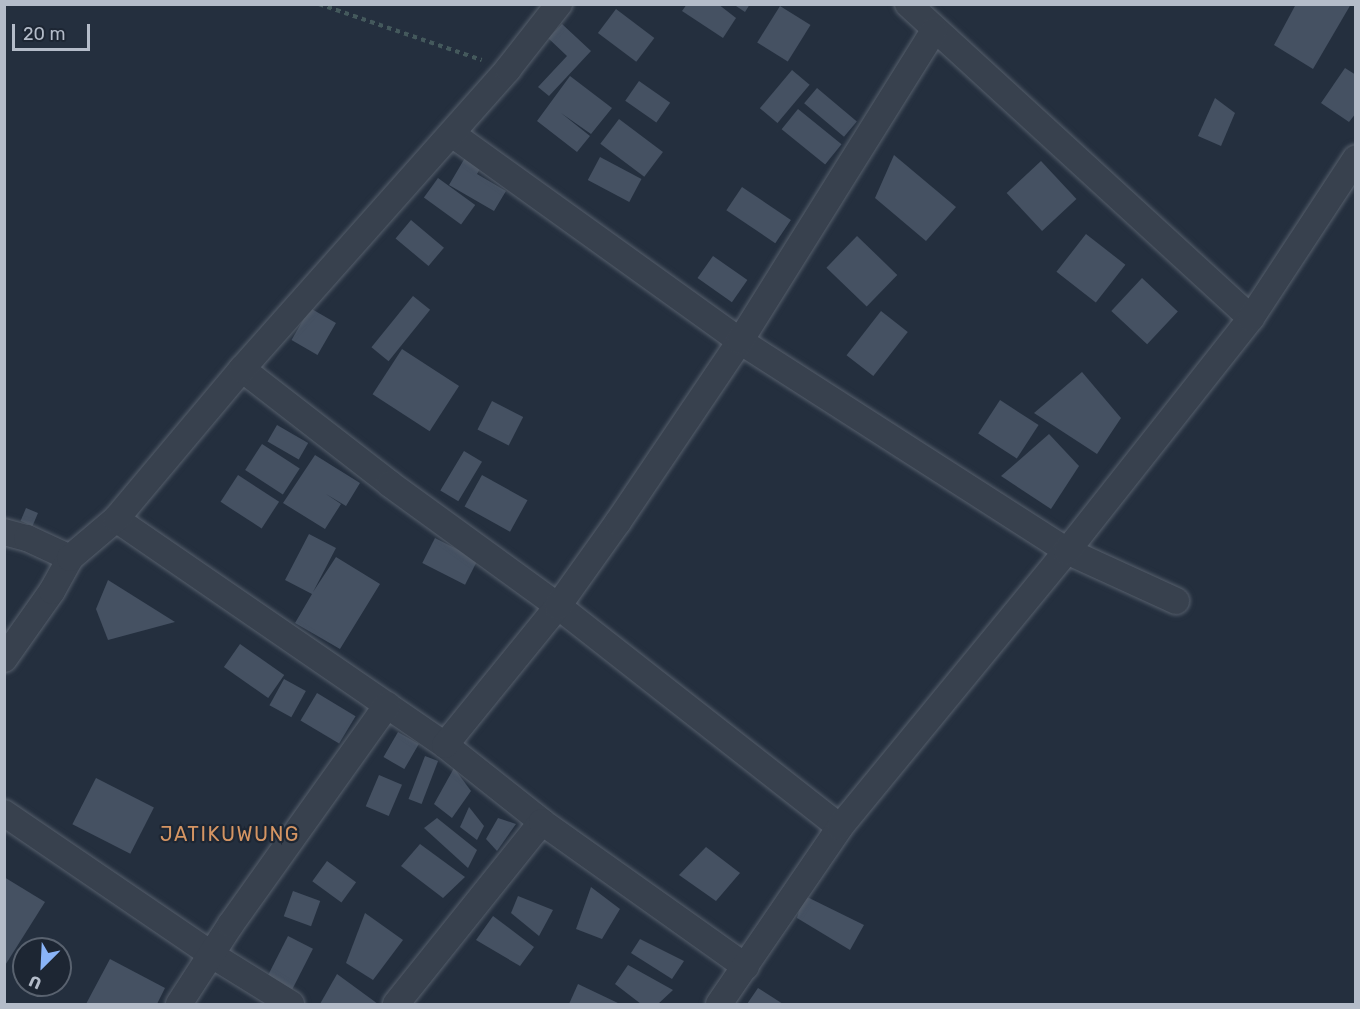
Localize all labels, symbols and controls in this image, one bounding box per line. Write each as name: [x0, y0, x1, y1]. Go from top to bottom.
scale bar: [15, 12, 93, 50]
text: 20 m: [23, 23, 65, 45]
district label: JATIKUWUNG: [160, 822, 300, 846]
north arrow: [12, 937, 72, 997]
text: U: [26, 971, 44, 993]

